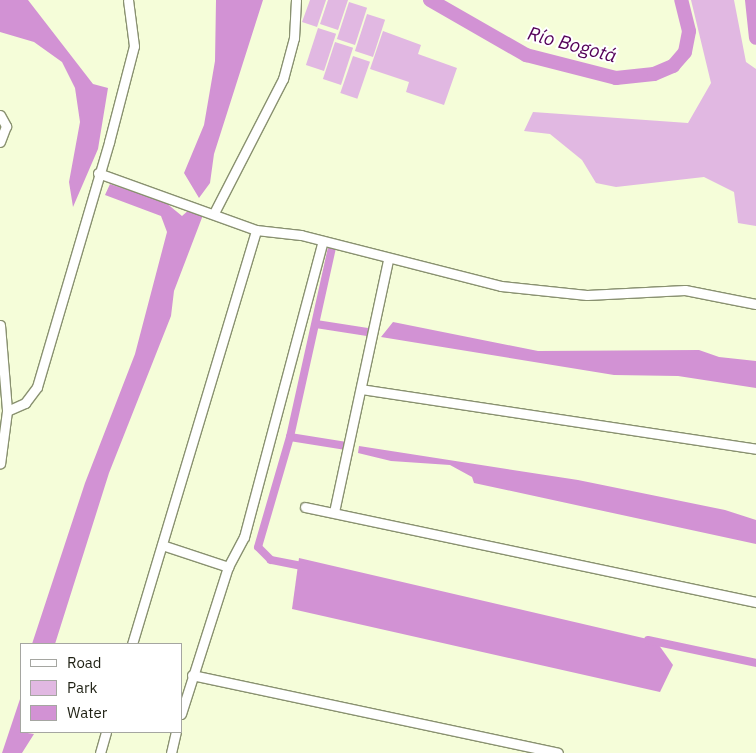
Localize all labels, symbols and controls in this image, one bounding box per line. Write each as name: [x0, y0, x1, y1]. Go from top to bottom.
water label: Río Bogotá: [525, 22, 619, 68]
legend: [20, 643, 182, 733]
text: Road: [67, 653, 102, 672]
text: Park: [67, 678, 97, 697]
text: Water: [67, 703, 107, 722]

